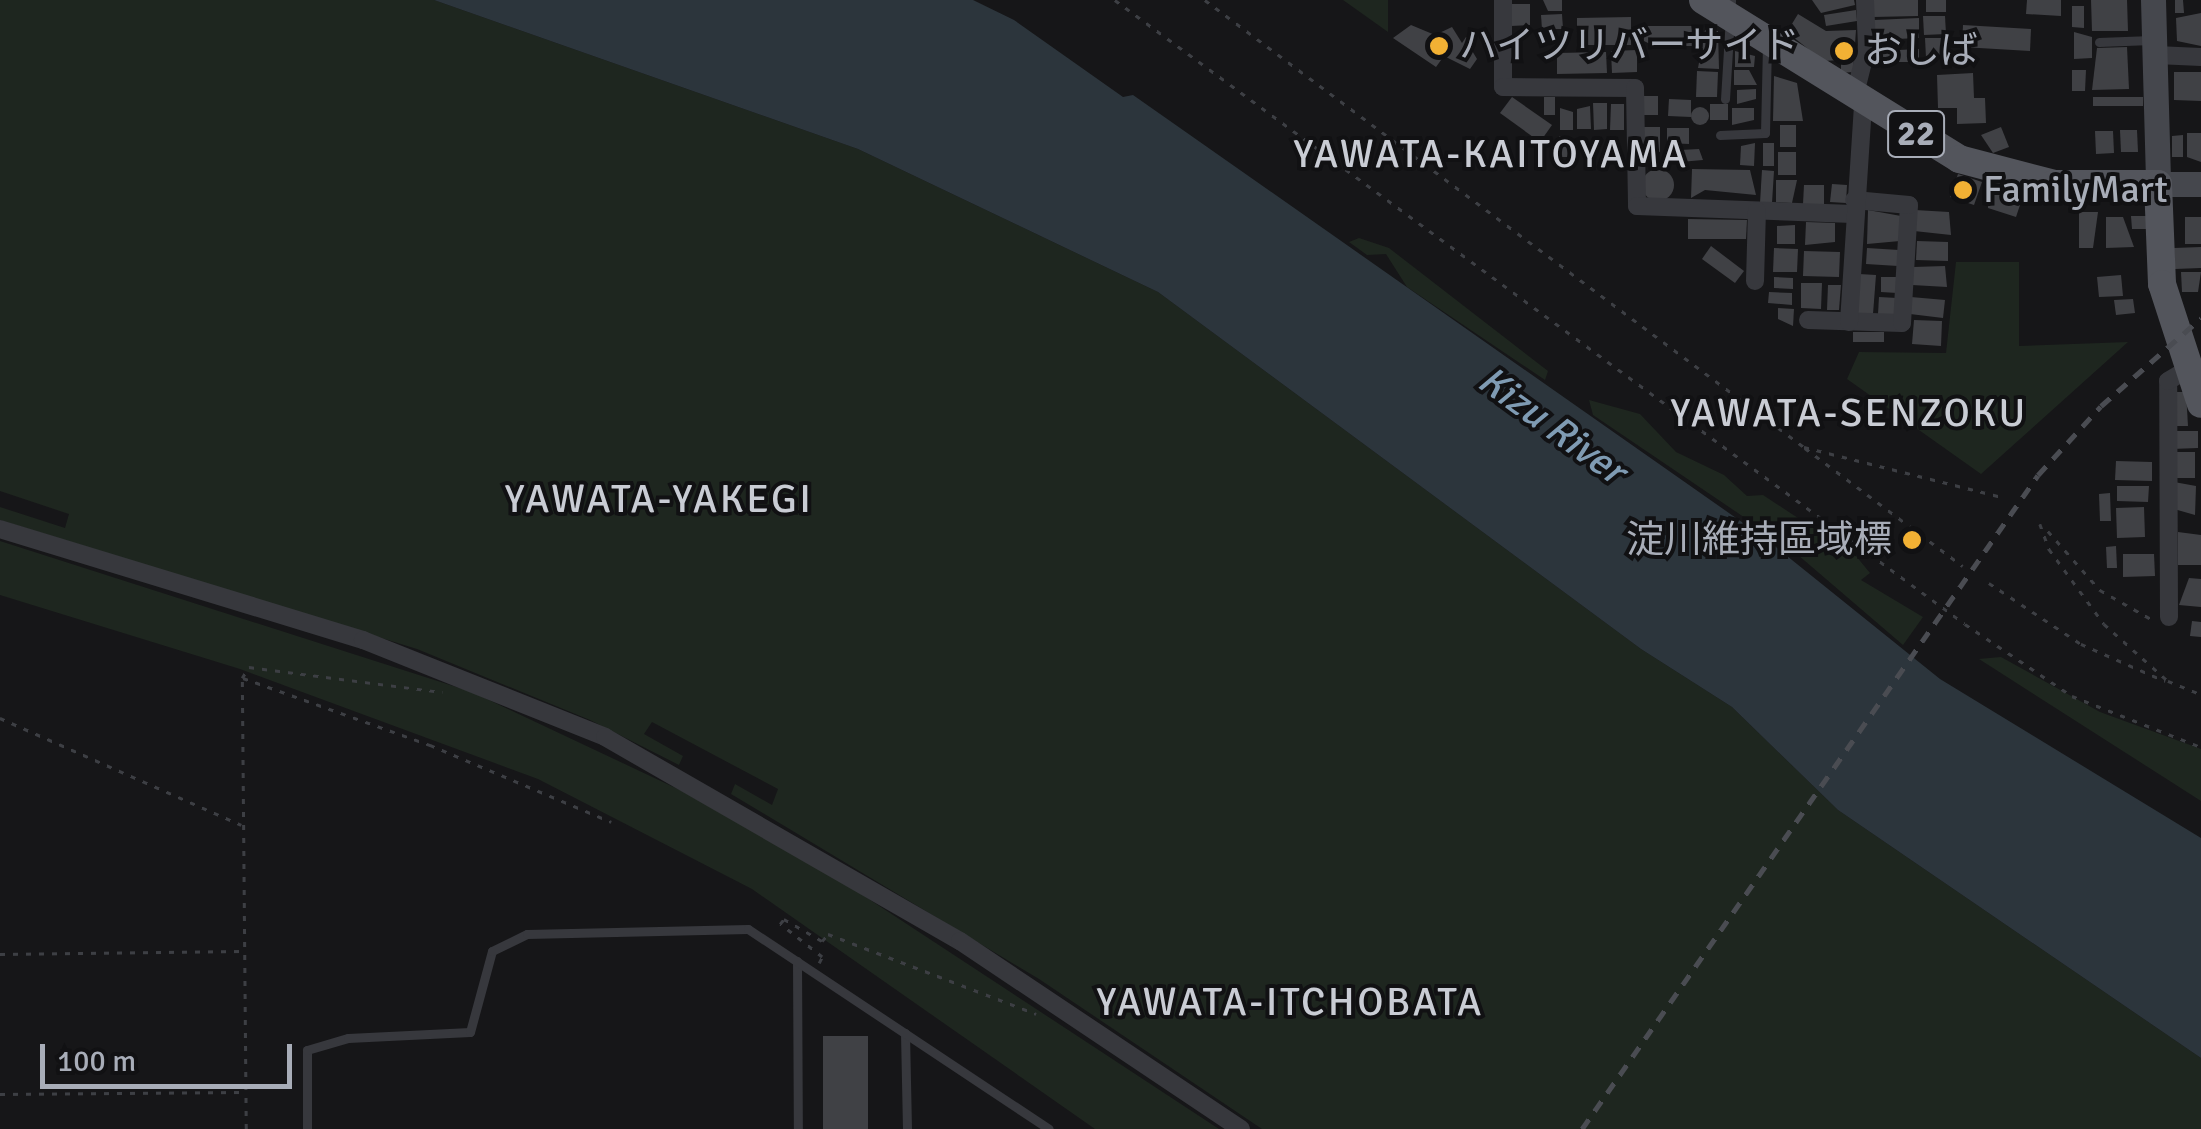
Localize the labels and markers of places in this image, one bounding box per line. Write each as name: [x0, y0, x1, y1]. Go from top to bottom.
place label: ハイツリバーサイド: [1459, 23, 1801, 69]
place label: おしば: [1864, 28, 1978, 74]
marker: ハイツリバーサイド: [1428, 35, 1450, 57]
marker: おしば: [1833, 40, 1855, 62]
place label: FamilyMart: [1983, 167, 2168, 213]
marker: FamilyMart: [1952, 179, 1974, 201]
place label: 淀川維持區域標: [1626, 517, 1892, 563]
marker: 淀川維持區域標: [1901, 529, 1923, 551]

